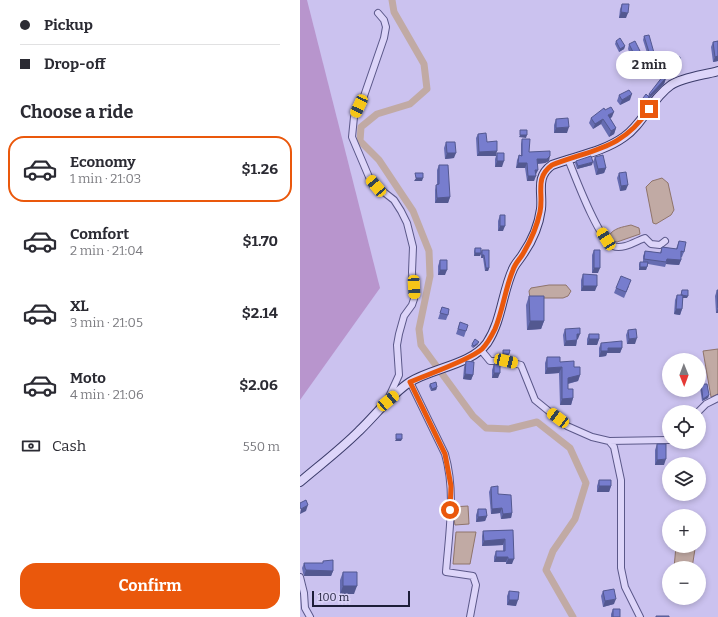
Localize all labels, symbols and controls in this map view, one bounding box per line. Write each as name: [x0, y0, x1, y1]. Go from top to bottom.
text: Pickup: [44, 16, 93, 34]
callout: 2 min: [616, 51, 682, 79]
text: Drop-off: [44, 55, 105, 73]
text: 2 min: [632, 57, 666, 72]
car: [348, 93, 370, 119]
route end: [640, 100, 658, 118]
text: Choose a ride: [20, 101, 133, 123]
icon: car: [22, 151, 58, 187]
text: Economy: [70, 153, 136, 171]
text: $1.26: [242, 160, 278, 178]
text: 1 min · 21:03: [70, 171, 141, 186]
car: [364, 173, 388, 199]
icon: car: [22, 223, 58, 259]
text: Comfort: [70, 225, 129, 243]
car: [595, 226, 617, 252]
text: $1.70: [242, 232, 278, 250]
text: 2 min · 21:04: [70, 243, 143, 258]
car: [407, 275, 421, 299]
icon: car: [22, 295, 58, 331]
text: XL: [70, 297, 89, 315]
text: $2.14: [242, 304, 278, 322]
text: 3 min · 21:05: [70, 315, 143, 330]
car: [493, 352, 519, 370]
north arrow: [662, 353, 706, 397]
map controls: [662, 353, 706, 605]
icon: car: [22, 367, 58, 403]
text: Moto: [70, 369, 106, 387]
text: $2.06: [239, 376, 278, 394]
text: 4 min · 21:06: [70, 387, 144, 402]
car: [375, 389, 401, 413]
button: locate: [662, 405, 706, 449]
car: [545, 406, 571, 430]
icon: cash: [20, 435, 42, 457]
text: Cash: [52, 437, 86, 455]
text: 550 m: [243, 439, 280, 454]
button: layers: [662, 457, 706, 501]
route start: [441, 501, 459, 519]
button: +: [662, 509, 706, 553]
button: −: [662, 561, 706, 605]
button: Confirm: [20, 563, 280, 609]
scale bar: [312, 589, 410, 608]
text: 100 m: [318, 591, 349, 604]

